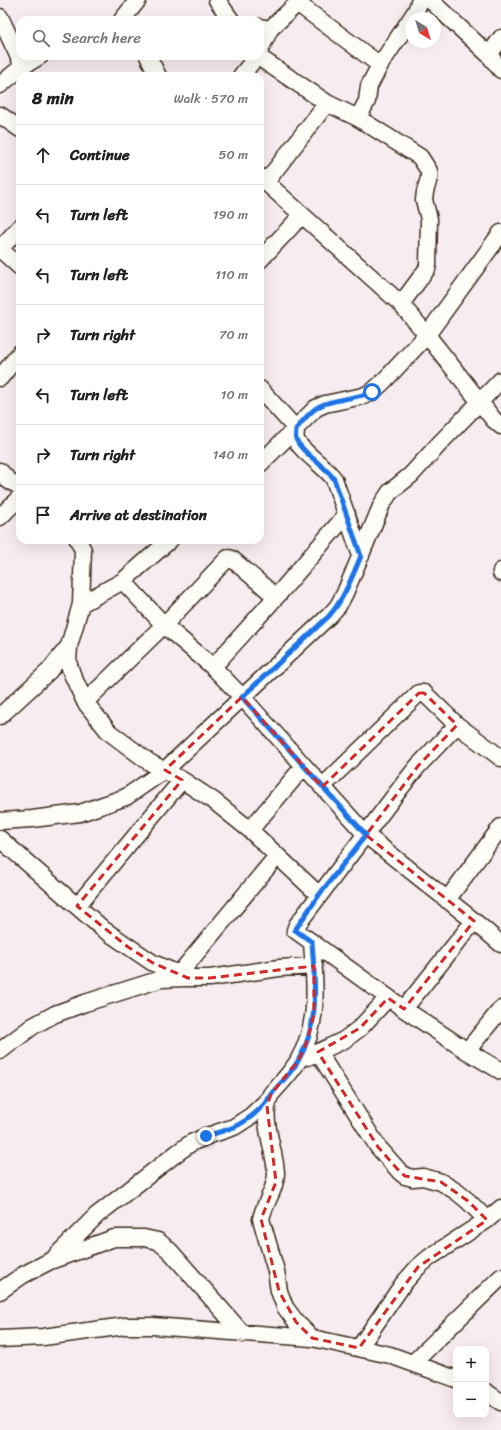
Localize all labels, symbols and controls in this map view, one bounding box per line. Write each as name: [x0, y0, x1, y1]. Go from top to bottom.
north arrow: [405, 12, 441, 48]
search box: [16, 16, 264, 60]
text: Search here: [62, 25, 141, 51]
icon: search: [30, 27, 52, 49]
text: 8 min: [32, 83, 74, 113]
text: Walk · 570 m: [174, 87, 248, 110]
text: Continue: [70, 142, 130, 168]
text: 50 m: [218, 143, 248, 166]
icon: ahead: [32, 144, 54, 166]
text: Turn left: [70, 202, 128, 228]
text: 190 m: [213, 203, 248, 226]
icon: left: [32, 204, 54, 226]
text: Turn left: [70, 262, 128, 288]
text: 110 m: [215, 263, 248, 286]
icon: left: [32, 264, 54, 286]
text: Turn right: [70, 322, 135, 348]
text: 70 m: [219, 323, 248, 346]
icon: right: [32, 324, 54, 346]
text: Turn left: [70, 382, 128, 408]
text: 10 m: [221, 383, 248, 406]
route start: [363, 383, 381, 401]
icon: left: [32, 384, 54, 406]
text: Turn right: [70, 442, 135, 468]
text: 140 m: [213, 443, 248, 466]
icon: right: [32, 444, 54, 466]
text: Arrive at destination: [70, 502, 207, 528]
icon: arrive: [32, 504, 54, 526]
route end: [197, 1127, 215, 1145]
map controls: [453, 1346, 489, 1418]
button: +: [453, 1346, 489, 1382]
button: −: [453, 1382, 489, 1418]

